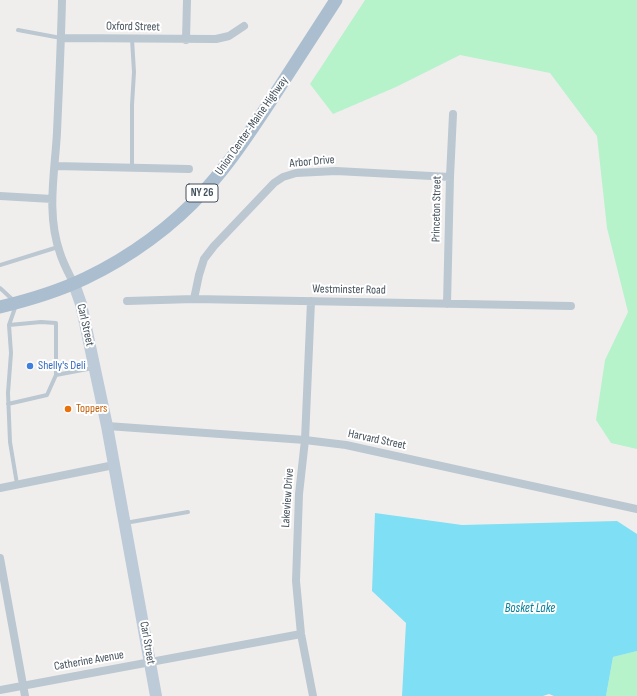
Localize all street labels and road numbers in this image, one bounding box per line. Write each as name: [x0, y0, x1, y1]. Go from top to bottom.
street label: Oxford Street: [106, 19, 160, 35]
street label: Union Center-Maine Highway: [213, 74, 291, 178]
street label: Arbor Drive: [289, 153, 335, 171]
street label: Princeton Street: [429, 176, 445, 242]
road number: NY 26: [186, 184, 218, 202]
street label: Westminster Road: [312, 282, 386, 298]
street label: Carl Street: [73, 302, 97, 348]
street label: Harvard Street: [347, 427, 407, 453]
street label: Lakeview Drive: [279, 468, 297, 528]
street label: Carl Street: [136, 621, 158, 665]
street label: Catherine Avenue: [53, 648, 125, 674]

